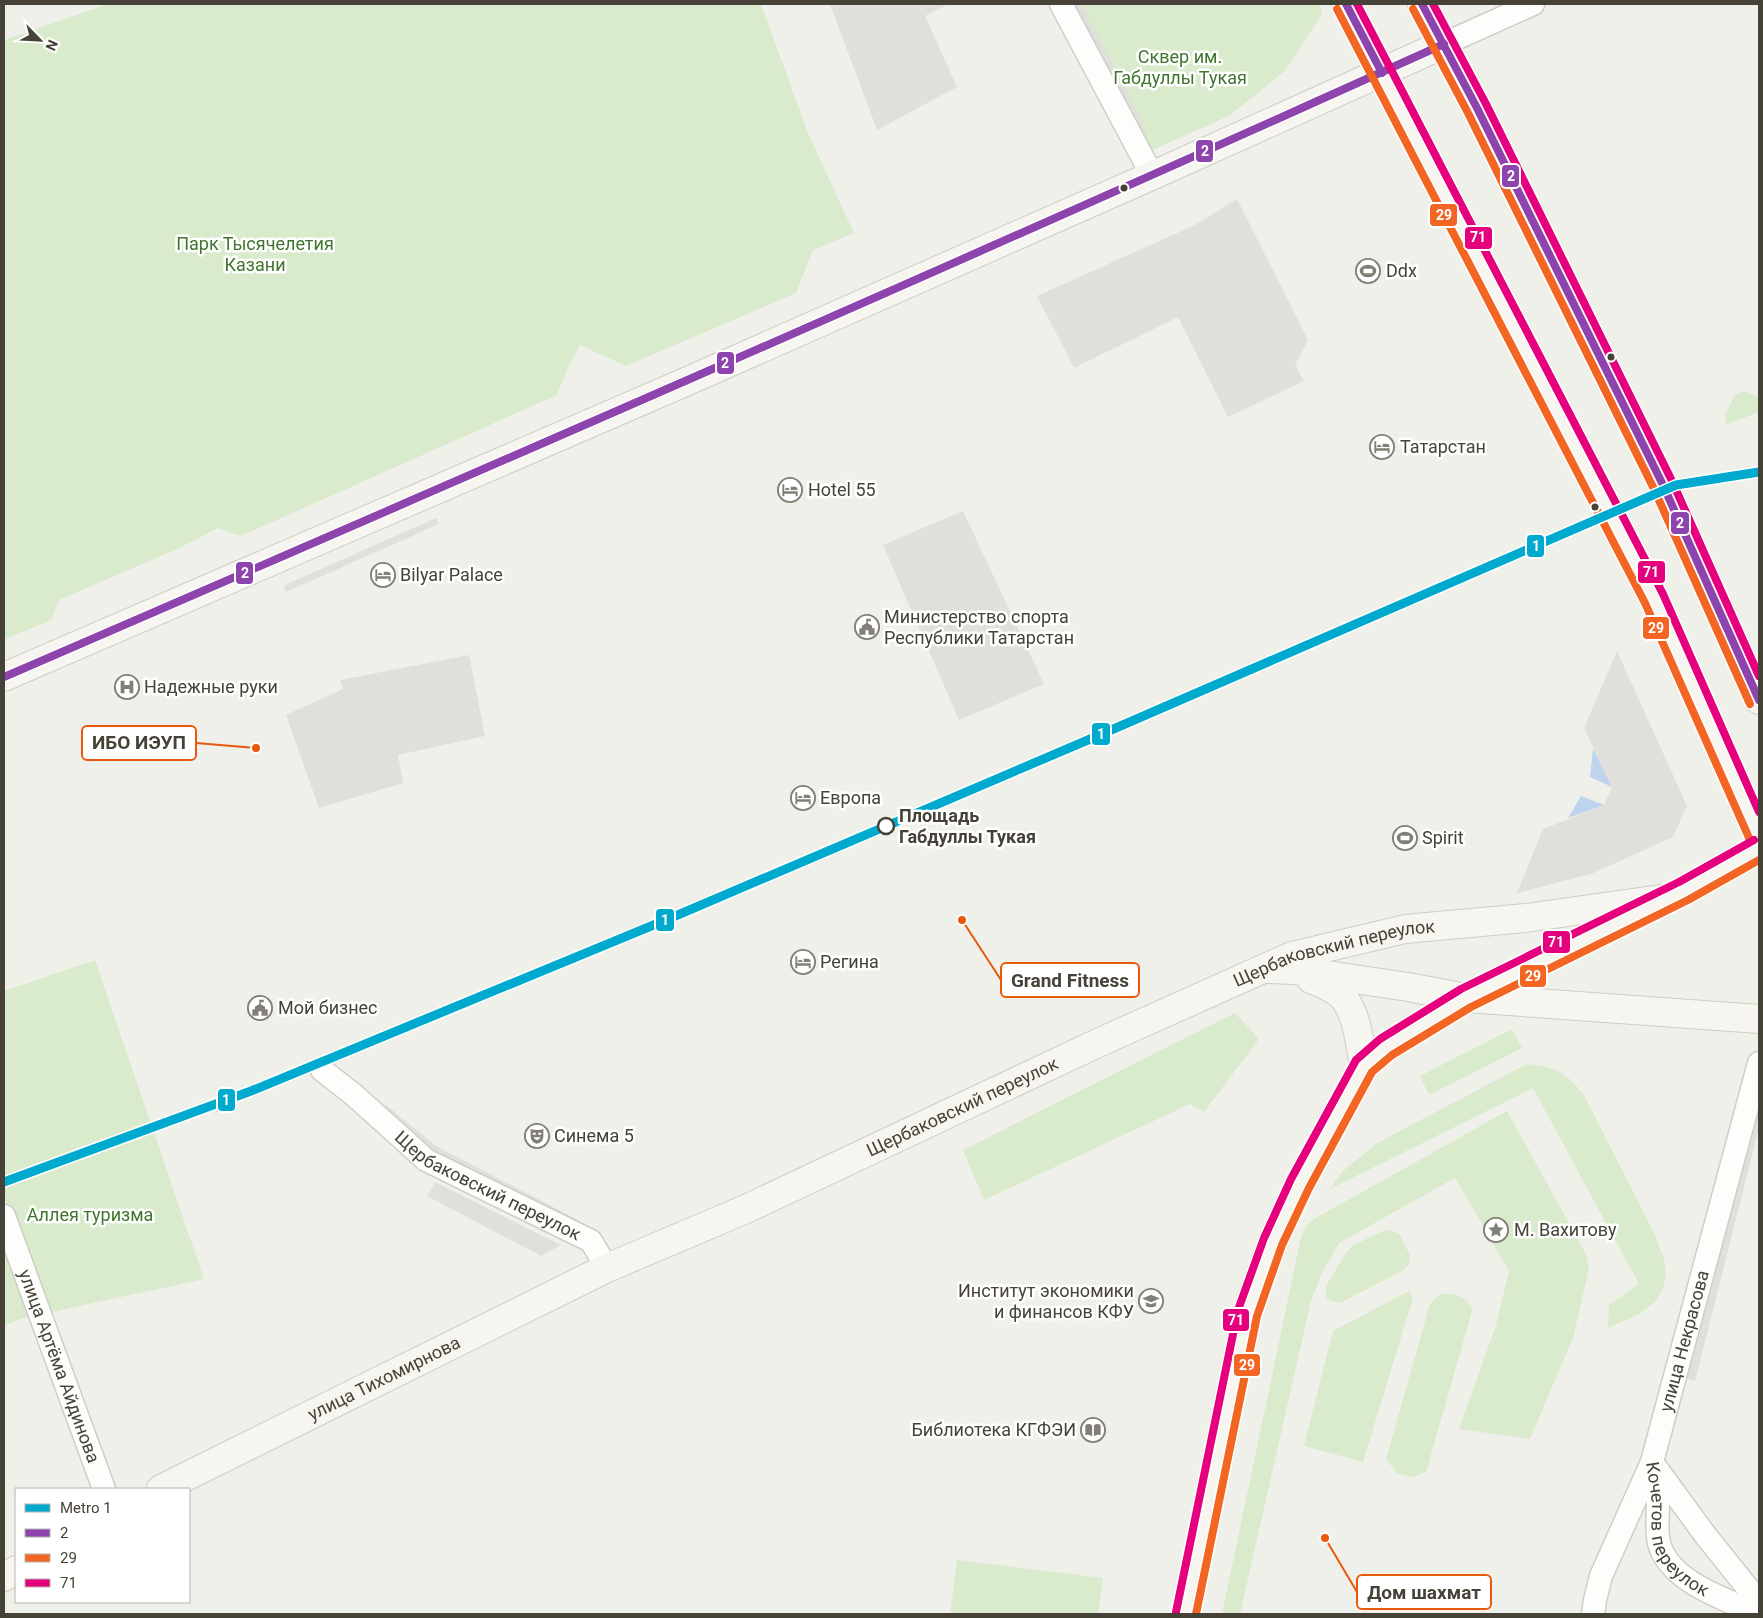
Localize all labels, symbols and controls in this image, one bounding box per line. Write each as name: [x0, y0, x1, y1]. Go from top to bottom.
north arrow: [15, 15, 65, 65]
text: N: [43, 38, 61, 53]
park label: Сквер им. Габдуллы Тукая: [1113, 46, 1247, 88]
line badge: 2: [1195, 139, 1214, 163]
text: 2: [1201, 143, 1209, 159]
line badge: 2: [1501, 164, 1520, 188]
text: 2: [1507, 168, 1515, 184]
unlabelled marker: [1119, 183, 1129, 193]
line badge: 29: [1429, 203, 1458, 227]
text: 29: [1436, 207, 1452, 223]
line badge: 71: [1464, 226, 1493, 250]
text: 71: [1470, 229, 1486, 245]
park label: Парк Тысячелетия Казани: [176, 233, 334, 275]
sports icon: Ddx: [1355, 258, 1381, 284]
place label: Ddx: [1386, 260, 1417, 281]
line badge: 2: [716, 351, 735, 375]
unlabelled marker: [1606, 352, 1616, 362]
text: 2: [721, 355, 729, 371]
hotel icon: Татарстан: [1369, 434, 1395, 460]
place label: Татарстан: [1400, 436, 1486, 457]
hotel icon: Hotel 55: [777, 477, 803, 503]
place label: Hotel 55: [808, 479, 876, 500]
unlabelled marker: [1590, 502, 1600, 512]
line badge: 2: [1670, 511, 1690, 535]
text: 2: [1676, 515, 1684, 531]
line badge: 1: [1526, 534, 1545, 558]
text: 1: [1532, 538, 1540, 554]
line badge: 71: [1637, 560, 1666, 584]
line badge: 2: [235, 561, 254, 585]
hotel icon: Bilyar Palace: [370, 562, 396, 588]
place label: Bilyar Palace: [400, 564, 503, 585]
text: 71: [1643, 564, 1659, 580]
text: 2: [241, 565, 249, 581]
place label: Министерство спорта Республики Татарстан: [884, 606, 1074, 648]
public building icon: Министерство спорта Республики Татарстан: [854, 614, 880, 640]
line badge: 29: [1642, 616, 1670, 640]
text: 29: [1648, 620, 1664, 636]
hospital icon: Надежные руки: [114, 674, 140, 700]
place label: Надежные руки: [144, 676, 278, 697]
line badge: 1: [1091, 722, 1111, 746]
callout: ИБО ИЭУП: [82, 726, 196, 760]
text: 1: [1097, 726, 1105, 742]
text: ИБО ИЭУП: [92, 731, 186, 754]
hotel icon: Европа: [790, 785, 816, 811]
place label: Европа: [820, 787, 881, 808]
place label: Площадь Габдуллы Тукая: [899, 805, 1036, 847]
marker: Площадь Габдуллы Тукая: [877, 817, 895, 835]
sports icon: Spirit: [1392, 825, 1418, 851]
place label: Spirit: [1422, 827, 1464, 848]
line badge: 1: [655, 908, 675, 932]
text: 1: [661, 912, 669, 928]
street label: Щербаковский переулок: [1230, 915, 1436, 991]
line badge: 71: [1542, 930, 1571, 954]
text: 71: [1548, 934, 1564, 950]
hotel icon: Регина: [790, 949, 816, 975]
place label: Регина: [820, 951, 879, 972]
callout: Grand Fitness: [1001, 963, 1139, 997]
line badge: 29: [1519, 964, 1547, 988]
text: 29: [1525, 968, 1541, 984]
text: Grand Fitness: [1011, 969, 1129, 992]
public building icon: Мой бизнес: [247, 995, 273, 1021]
place label: Мой бизнес: [278, 997, 378, 1018]
street label: Щербаковский переулок: [863, 1052, 1062, 1161]
line badge: 1: [217, 1088, 236, 1112]
text: 1: [222, 1092, 230, 1108]
theatre icon: Синема 5: [524, 1123, 550, 1149]
place label: Синема 5: [554, 1125, 634, 1146]
street label: Щербаковский переулок: [391, 1126, 585, 1244]
park label: Аллея туризма: [27, 1204, 153, 1225]
place icon: М. Вахитову: [1483, 1217, 1509, 1243]
place label: М. Вахитову: [1514, 1219, 1617, 1240]
street label: улица Артёма Айдинова: [15, 1267, 105, 1466]
street label: улица Некрасова: [1655, 1268, 1713, 1414]
place label: Институт экономики и финансов КФУ: [958, 1280, 1134, 1322]
school or university icon: Институт экономики и финансов КФУ: [1138, 1288, 1164, 1314]
line badge: 71: [1222, 1308, 1250, 1332]
text: 71: [1228, 1312, 1244, 1328]
street label: улица Тихомирнова: [304, 1331, 464, 1425]
line badge: 29: [1233, 1353, 1261, 1377]
text: 29: [1239, 1357, 1255, 1373]
library icon: Библиотека КГФЭИ: [1080, 1417, 1106, 1443]
place label: Библиотека КГФЭИ: [912, 1419, 1076, 1440]
street label: Кочетов переулок: [1642, 1460, 1713, 1600]
legend: [15, 1488, 190, 1603]
text: Metro 1: [60, 1499, 112, 1517]
text: 2: [60, 1524, 68, 1542]
text: 29: [60, 1549, 77, 1567]
text: 71: [60, 1574, 77, 1592]
callout: Дом шахмат: [1357, 1575, 1491, 1609]
text: Дом шахмат: [1367, 1581, 1481, 1604]

